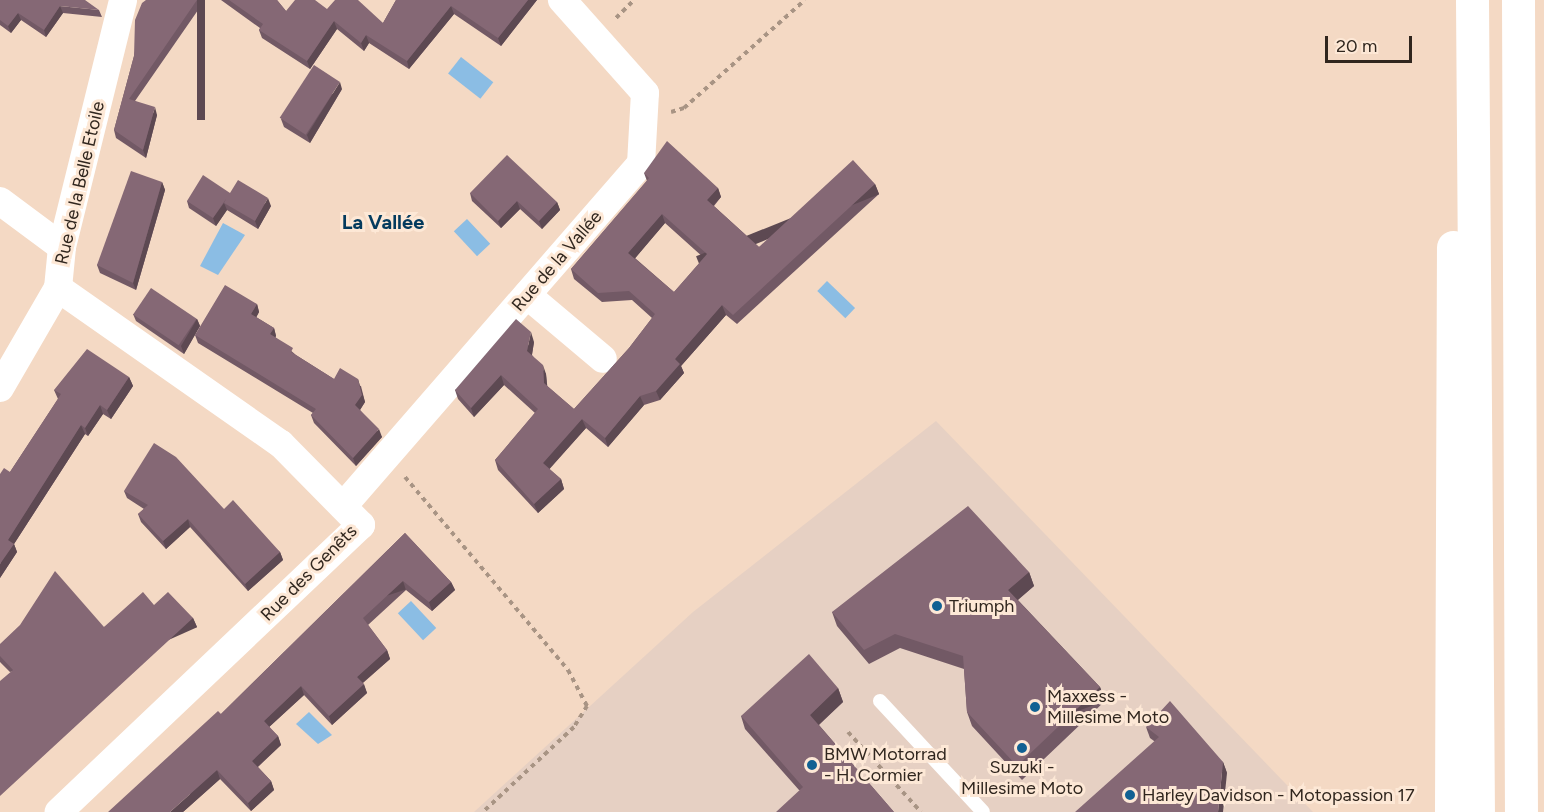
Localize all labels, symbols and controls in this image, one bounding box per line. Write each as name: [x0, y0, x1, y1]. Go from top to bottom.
scale bar: [1328, 24, 1415, 62]
text: 20 m: [1336, 35, 1377, 57]
street label: Rue de la Belle Etoile: [51, 99, 109, 267]
street label: Rue de la Vallée: [507, 206, 607, 316]
district label: La Vallée: [342, 210, 424, 234]
street label: Rue des Genêts: [256, 520, 362, 626]
place label: Triumph: [949, 595, 1014, 617]
marker: Triumph: [930, 599, 944, 613]
place label: Maxxess - Millesime Moto: [1047, 686, 1169, 728]
marker: Maxxess - Millesime Moto: [1028, 700, 1042, 714]
marker: Suzuki - Millesime Moto: [1015, 741, 1029, 755]
place label: BMW Motorrad - H. Cormier: [824, 744, 947, 786]
place label: Suzuki - Millesime Moto: [961, 757, 1083, 800]
marker: BMW Motorrad - H. Cormier: [805, 758, 819, 772]
place label: Harley Davidson - Motopassion 17: [1142, 784, 1415, 806]
marker: Harley Davidson - Motopassion 17: [1123, 788, 1137, 802]

